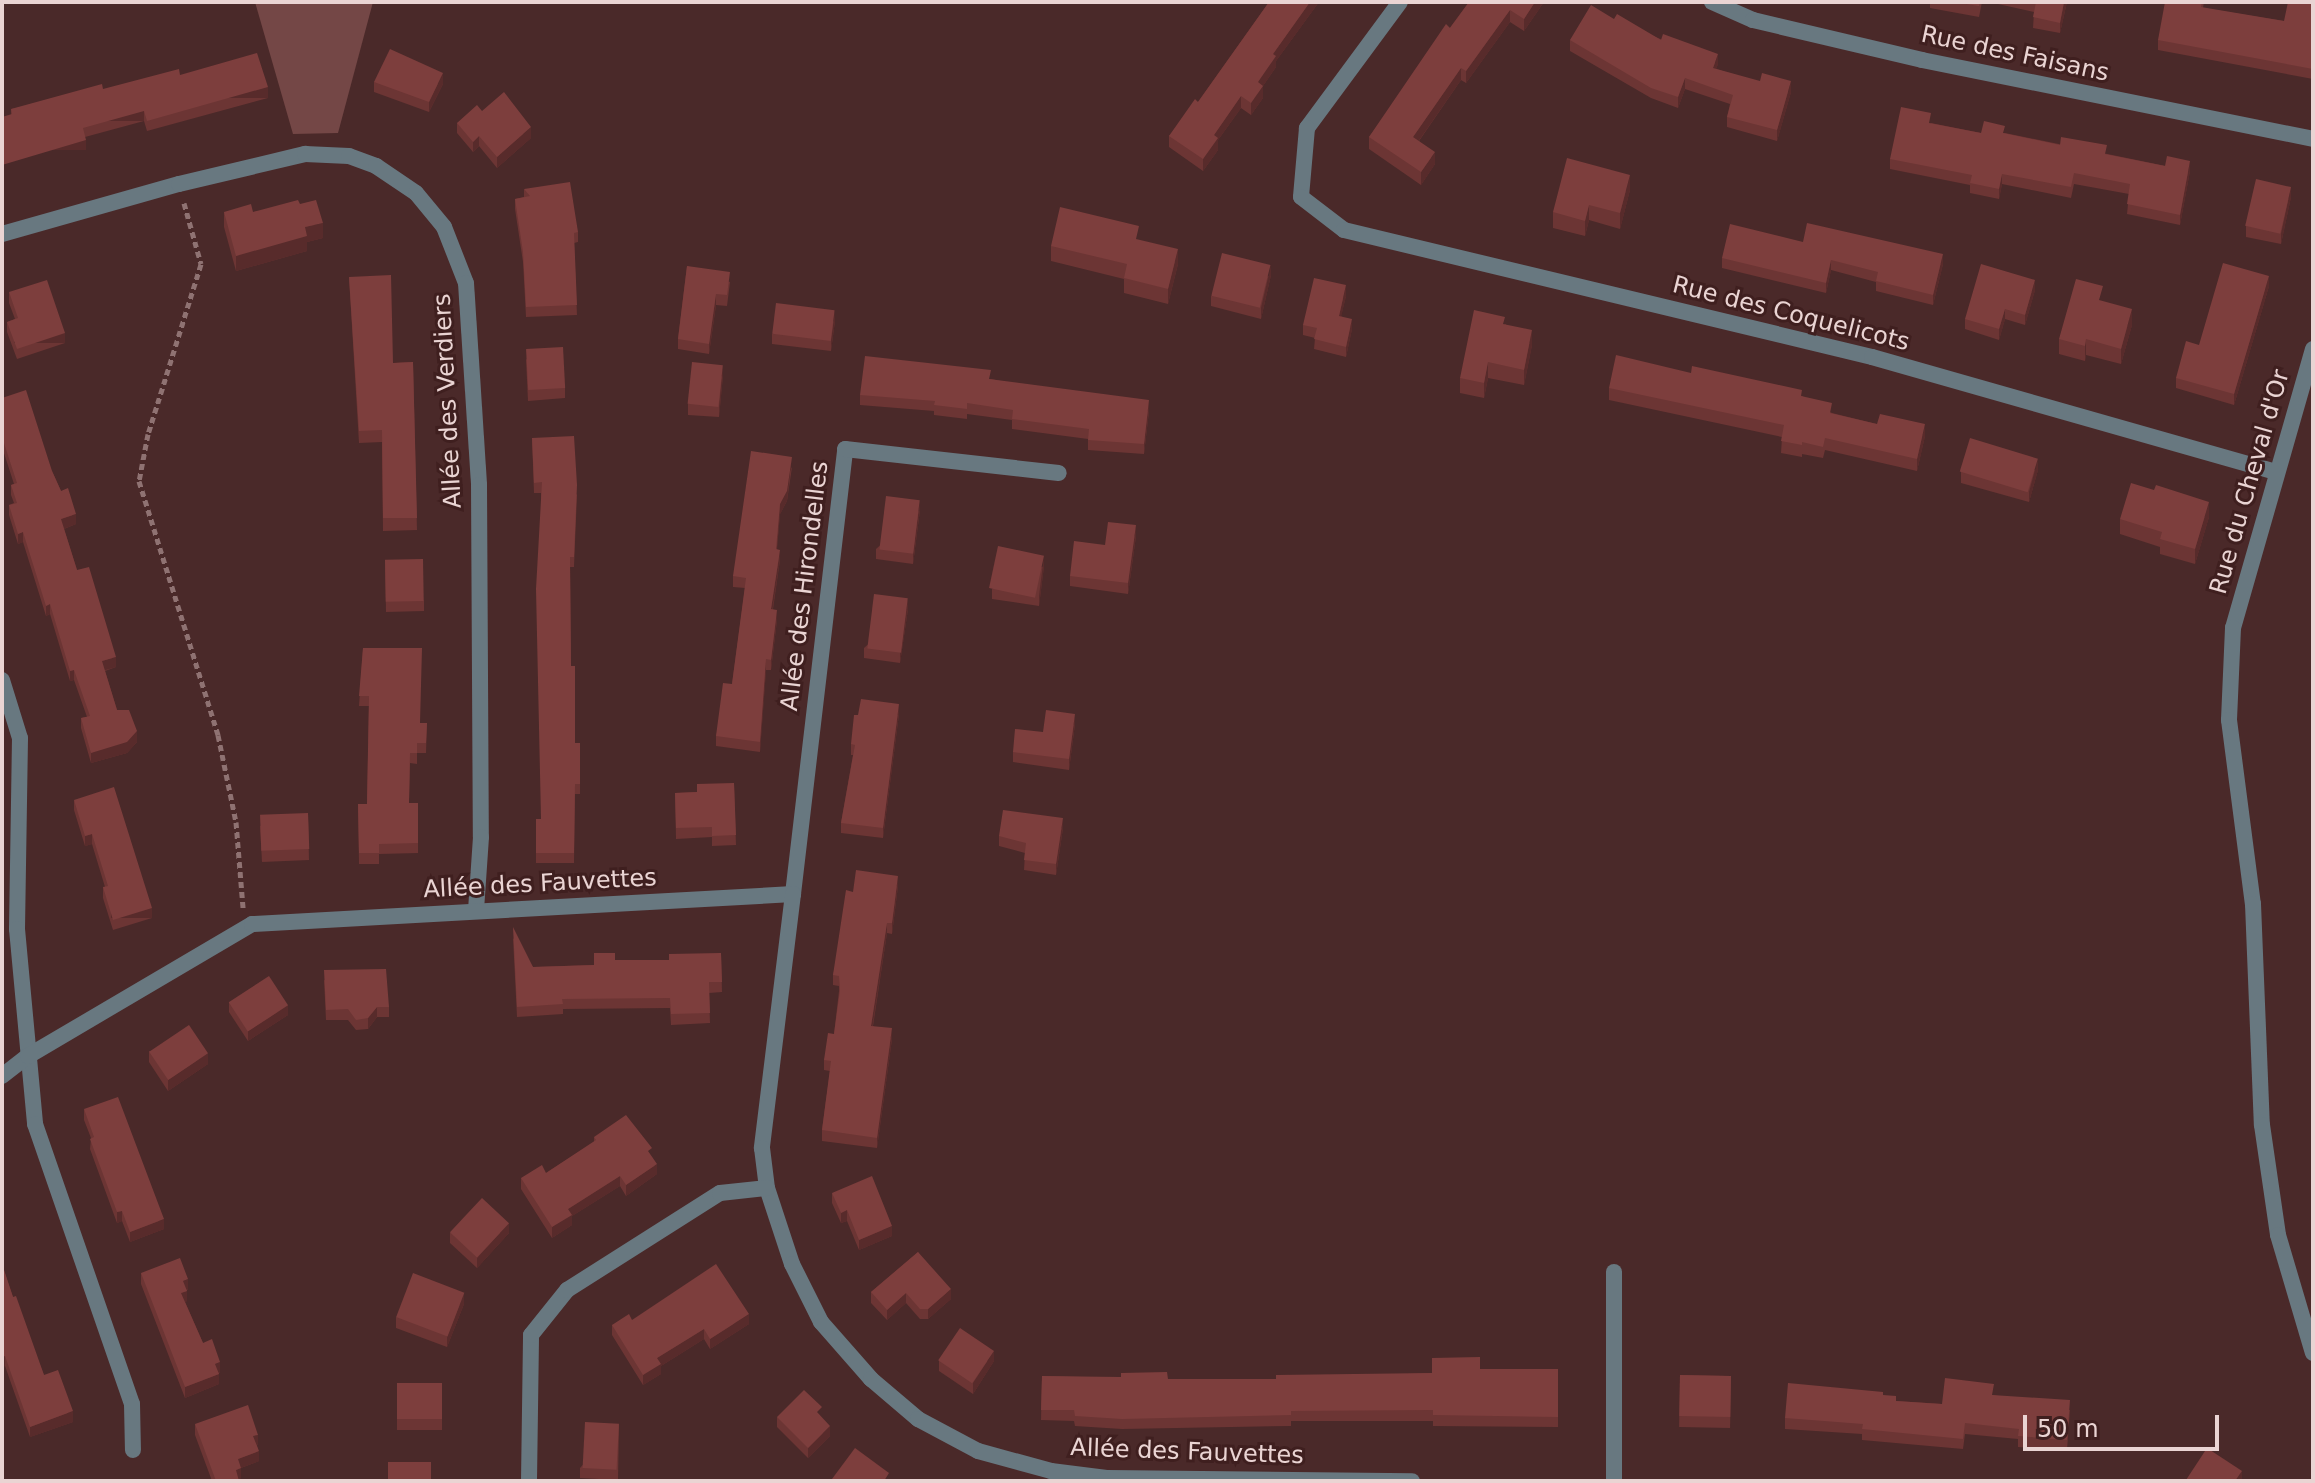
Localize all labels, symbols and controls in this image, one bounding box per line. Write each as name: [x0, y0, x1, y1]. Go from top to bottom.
street label: Rue des Faisans: [1918, 20, 2112, 88]
street label: Rue des Coquelicots: [1670, 271, 1912, 357]
street label: Allée des Verdiers: [428, 293, 468, 509]
street label: Rue du Cheval d'Or: [2204, 367, 2296, 597]
street label: Allée des Hirondelles: [775, 459, 835, 713]
street label: Allée des Fauvettes: [423, 864, 657, 904]
scale bar: [2027, 1399, 2223, 1449]
text: 50 m: [2037, 1415, 2099, 1443]
street label: Allée des Fauvettes: [1070, 1434, 1304, 1470]

